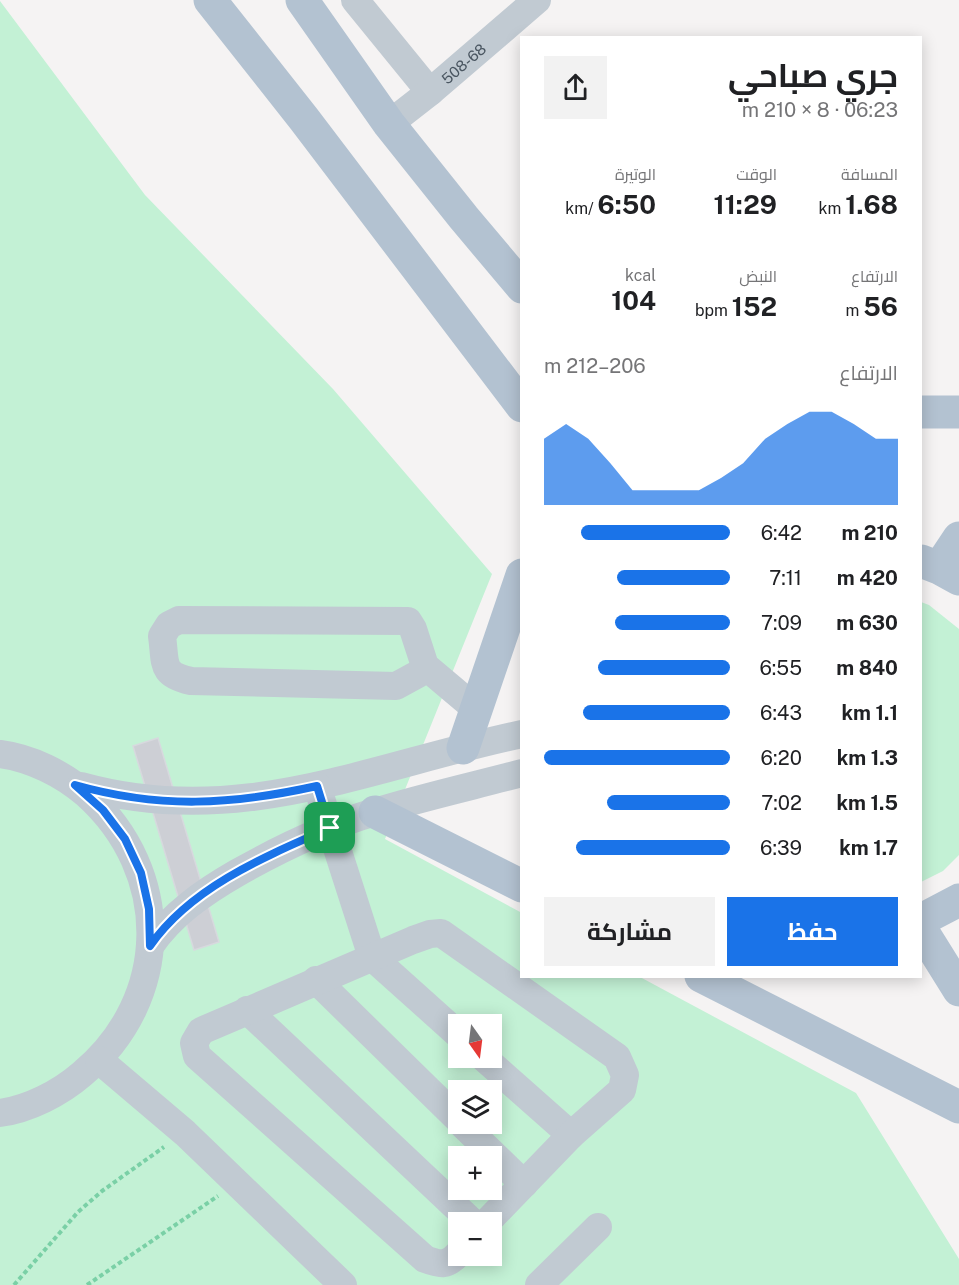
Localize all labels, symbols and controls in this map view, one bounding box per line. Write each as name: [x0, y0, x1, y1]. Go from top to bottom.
street label: 508-68: [438, 40, 489, 87]
button: share: [544, 56, 607, 119]
text: جري صباحي: [728, 56, 898, 94]
text: 06:23 · 8 × 210 m: [742, 98, 898, 122]
text: الوتيرة: [615, 165, 656, 184]
text: الوقت: [736, 165, 777, 184]
text: المسافة: [841, 165, 898, 184]
text: 6:50: [598, 189, 656, 220]
text: 11:29: [714, 189, 777, 220]
text: 1.68: [845, 189, 898, 220]
text: /km: [565, 199, 598, 218]
text: km: [819, 199, 845, 218]
text: kcal: [625, 266, 656, 285]
text: النبض: [739, 267, 777, 286]
text: الارتفاع: [851, 267, 898, 286]
text: 104: [611, 285, 656, 316]
text: 152: [732, 291, 777, 322]
text: 56: [863, 291, 898, 322]
text: bpm: [695, 301, 732, 320]
text: m: [846, 301, 863, 320]
text: 206–212 m: [544, 354, 646, 378]
text: الارتفاع: [839, 361, 898, 385]
text: 6:42: [761, 521, 802, 545]
text: 210 m: [841, 521, 898, 545]
text: 7:11: [769, 566, 802, 590]
text: 420 m: [837, 566, 898, 590]
text: 7:09: [761, 611, 802, 635]
text: 630 m: [836, 611, 898, 635]
text: 6:55: [759, 656, 802, 680]
text: 840 m: [836, 656, 898, 680]
text: 6:43: [760, 701, 802, 725]
text: 1.1 km: [841, 701, 898, 725]
text: 6:20: [760, 746, 802, 770]
text: 1.3 km: [837, 746, 898, 770]
text: 7:02: [761, 791, 802, 815]
text: 1.5 km: [837, 791, 898, 815]
pin: [304, 802, 355, 853]
icon: arrive: [313, 811, 346, 844]
text: 6:39: [760, 836, 802, 860]
text: 1.7 km: [839, 836, 898, 860]
button: مشاركة: [544, 897, 715, 966]
button: حفظ: [727, 897, 898, 966]
north arrow: [448, 1014, 502, 1068]
map controls: [448, 1014, 502, 1266]
button: layers: [448, 1080, 502, 1134]
button: +: [448, 1146, 502, 1200]
button: −: [448, 1212, 502, 1266]

